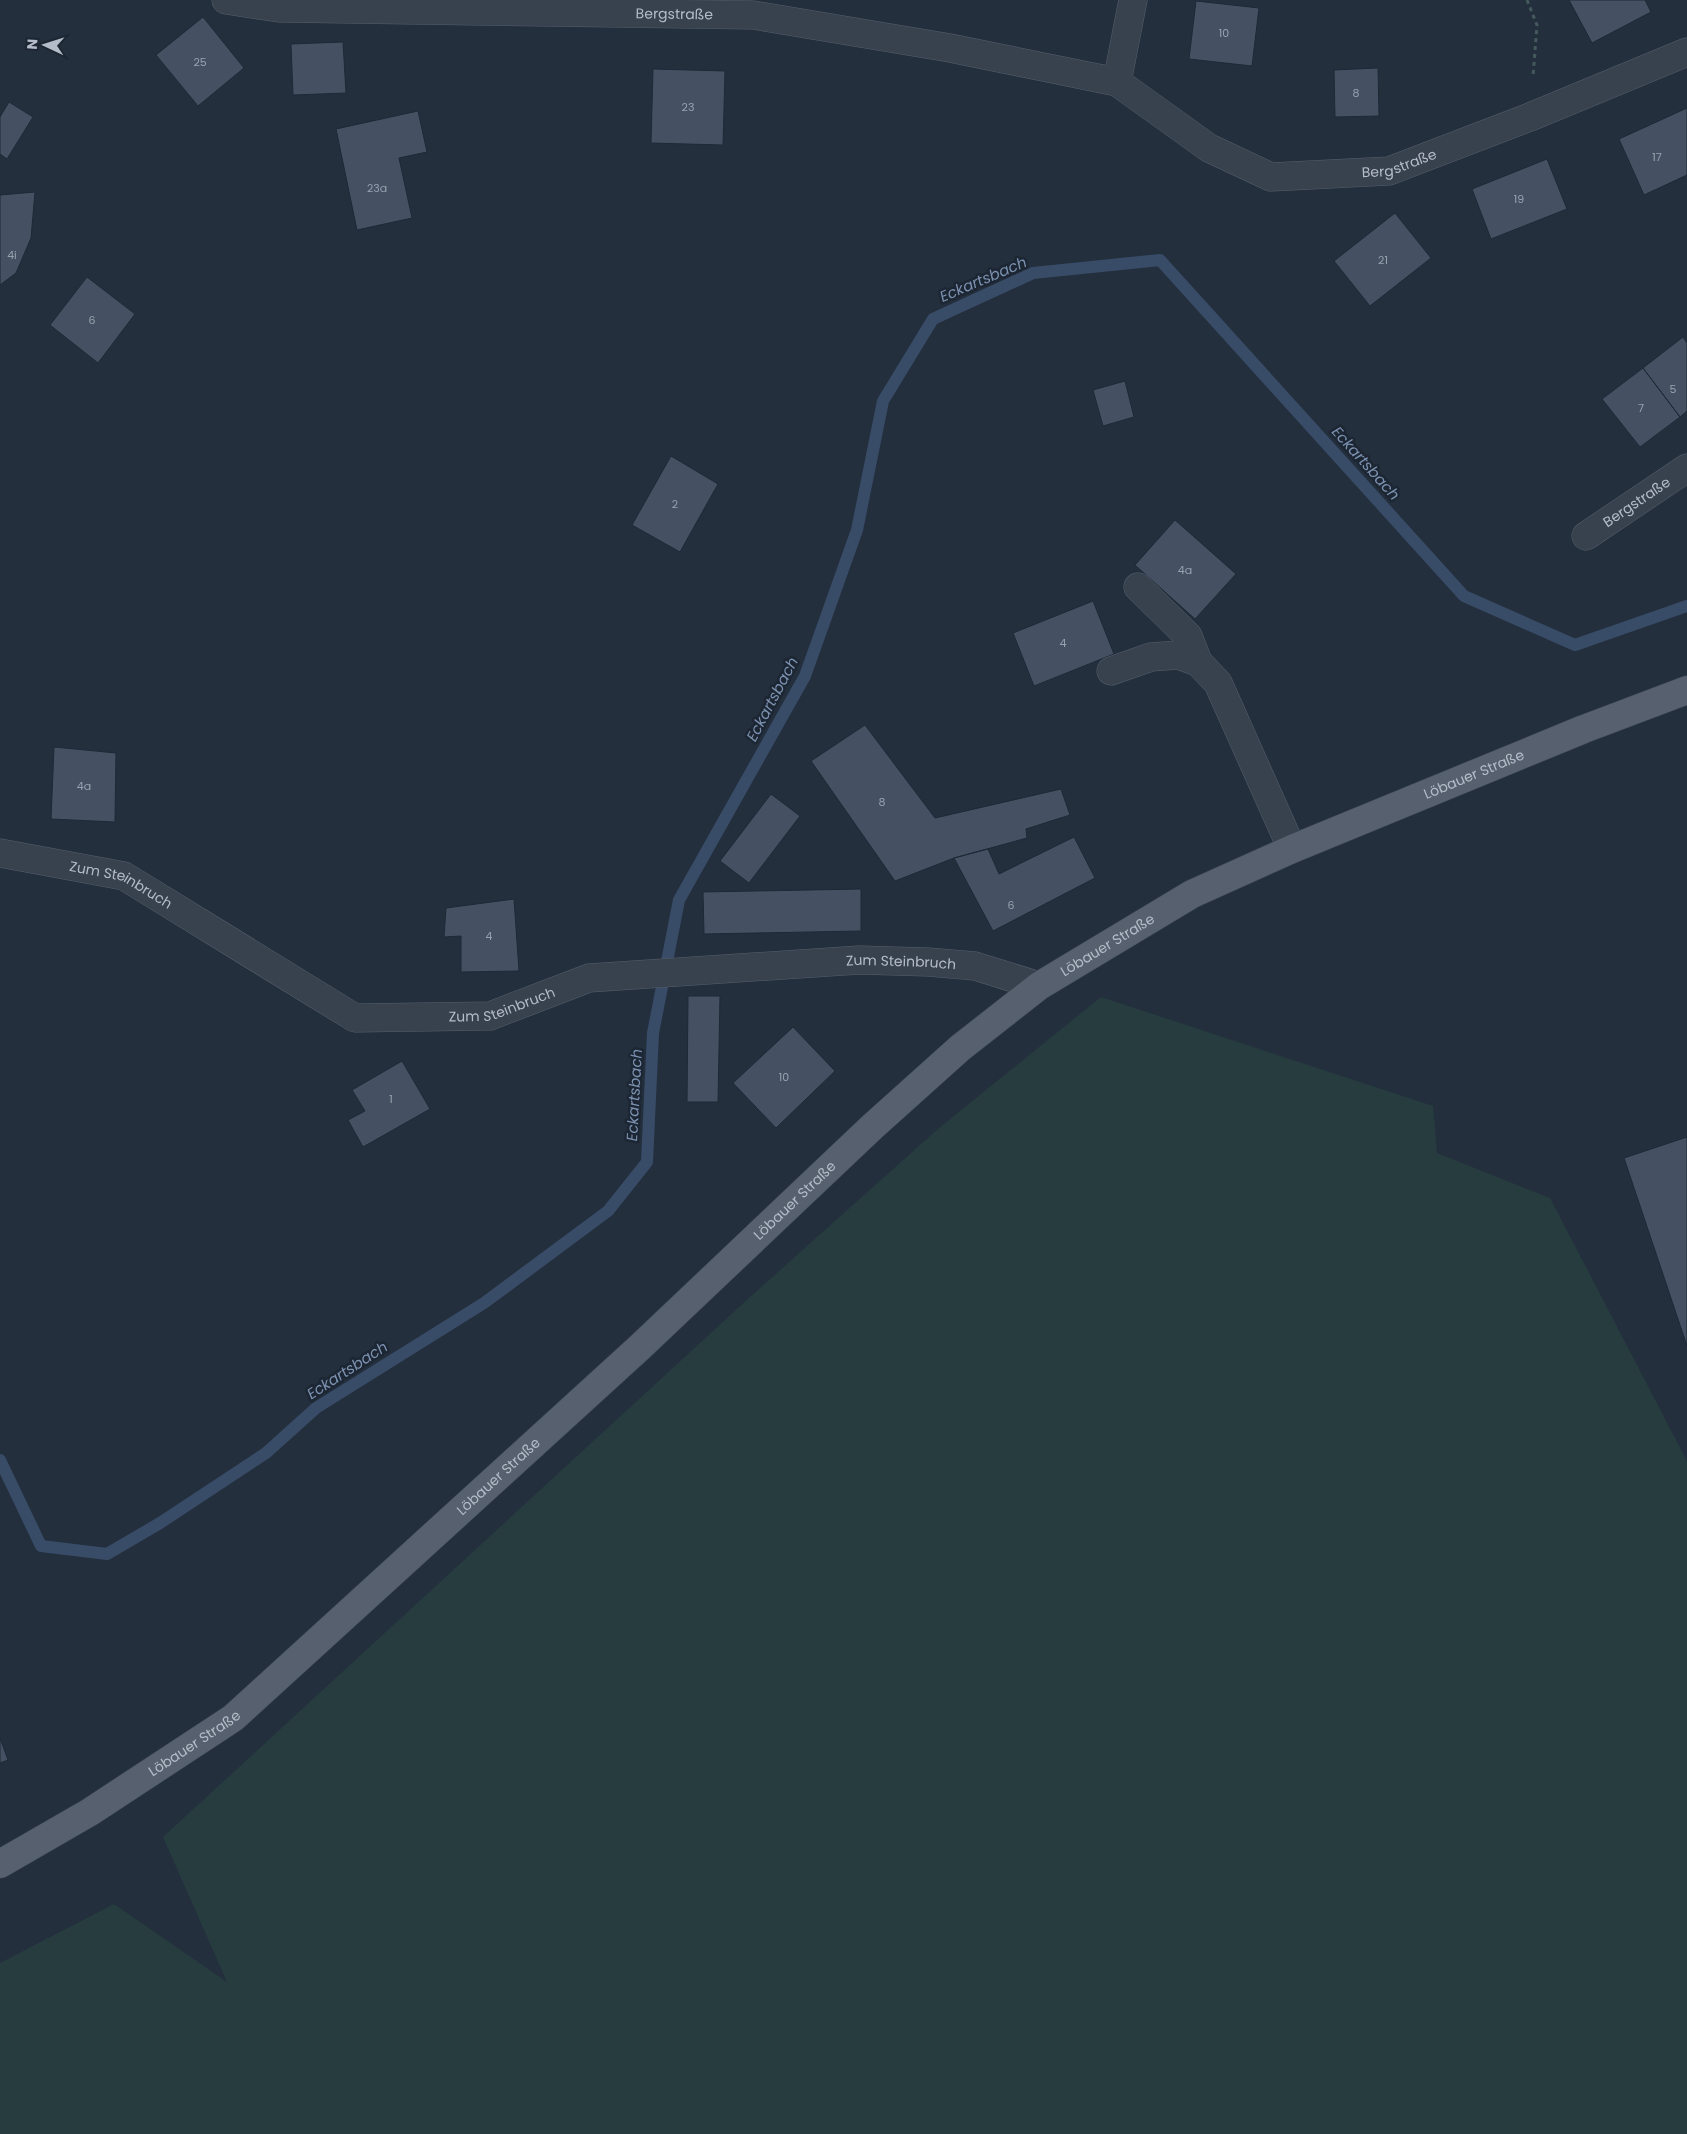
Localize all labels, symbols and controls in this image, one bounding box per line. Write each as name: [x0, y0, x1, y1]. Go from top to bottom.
street label: Bergstraße: [636, 3, 713, 24]
north arrow: [20, 20, 70, 70]
house number: 10: [1219, 25, 1229, 41]
text: N: [22, 38, 42, 50]
house number: 25: [193, 54, 207, 70]
house number: 8: [1353, 85, 1360, 101]
house number: 23: [682, 99, 694, 115]
street label: Bergstraße: [1361, 144, 1440, 182]
house number: 17: [1652, 149, 1662, 165]
house number: 23a: [367, 180, 387, 196]
house number: 19: [1514, 191, 1524, 207]
house number: 4i: [7, 247, 17, 263]
water label: Eckartsbach: [936, 251, 1030, 307]
house number: 21: [1378, 252, 1388, 268]
house number: 6: [89, 312, 96, 328]
house number: 5: [1670, 381, 1677, 397]
house number: 7: [1638, 400, 1644, 416]
water label: Eckartsbach: [1327, 422, 1405, 504]
street label: Bergstraße: [1599, 472, 1675, 532]
house number: 2: [672, 496, 678, 512]
house number: 4a: [1178, 562, 1192, 578]
house number: 4: [1060, 635, 1067, 651]
water label: Eckartsbach: [741, 653, 803, 745]
street label: Löbauer Straße: [1421, 745, 1527, 804]
house number: 4a: [77, 778, 91, 794]
house number: 8: [879, 794, 886, 810]
street label: Zum Steinbruch: [68, 856, 176, 913]
house number: 6: [1008, 897, 1015, 913]
street label: Löbauer Straße: [1056, 909, 1159, 981]
house number: 4: [486, 928, 493, 944]
street label: Zum Steinbruch: [845, 950, 957, 974]
street label: Zum Steinbruch: [448, 982, 558, 1027]
water label: Eckartsbach: [621, 1048, 647, 1142]
house number: 10: [779, 1069, 789, 1085]
house number: 1: [389, 1091, 393, 1107]
street label: Löbauer Straße: [749, 1156, 841, 1244]
water label: Eckartsbach: [302, 1336, 392, 1404]
street label: Löbauer Straße: [452, 1433, 545, 1520]
street label: Löbauer Straße: [144, 1705, 245, 1781]

